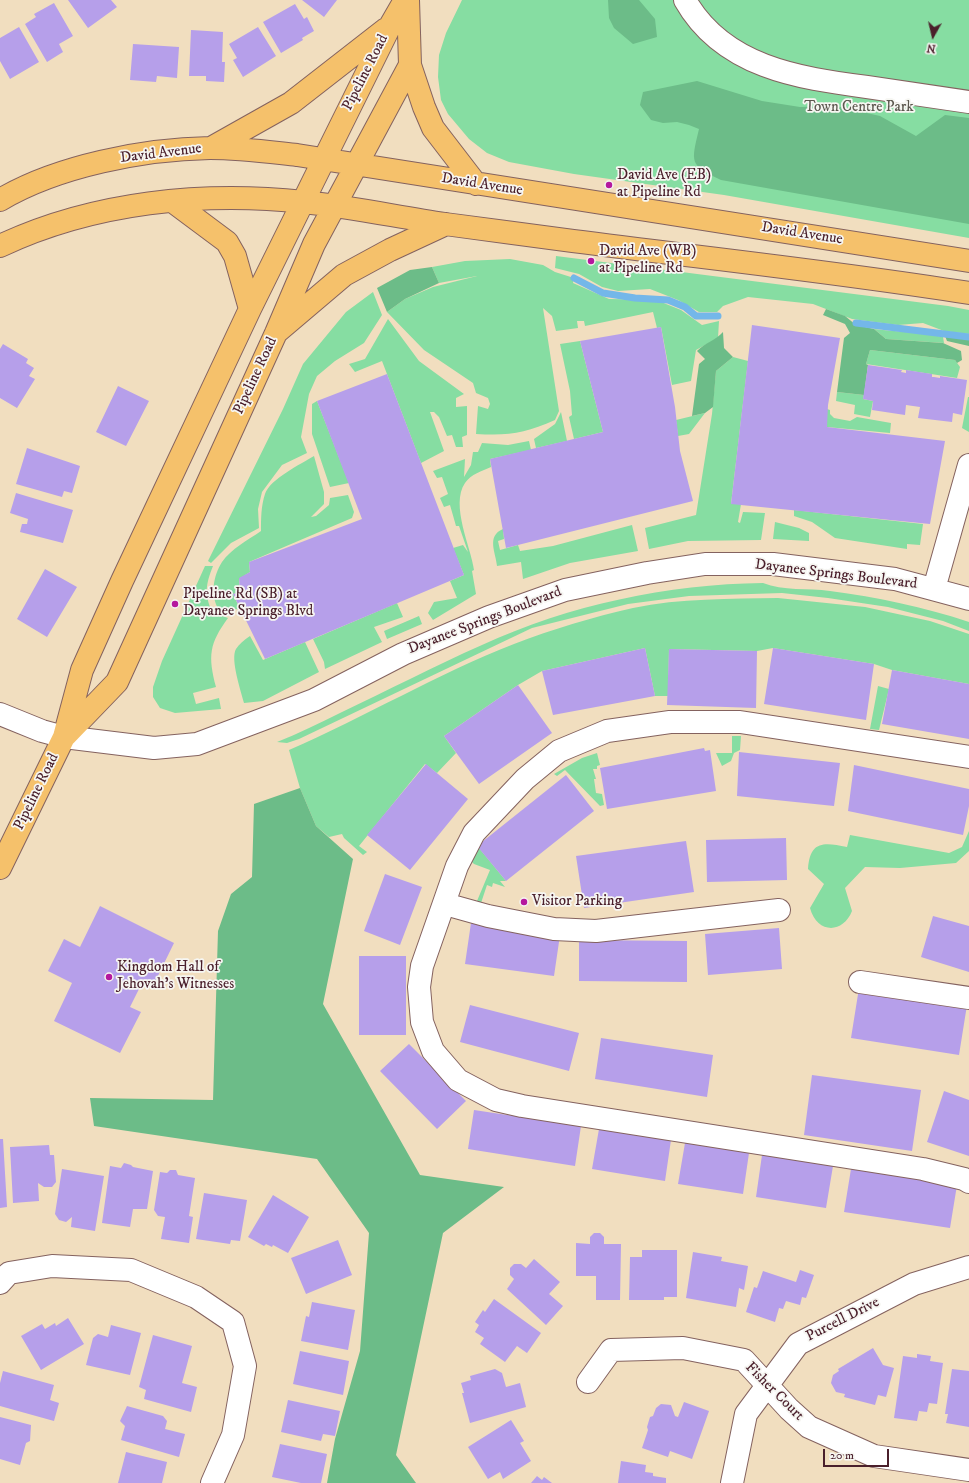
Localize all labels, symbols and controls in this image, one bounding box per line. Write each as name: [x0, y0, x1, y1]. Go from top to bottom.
north arrow: [913, 16, 953, 56]
street label: Pipeline Road: [339, 32, 393, 114]
text: N: [926, 40, 937, 55]
park label: Town Centre Park: [804, 99, 914, 117]
street label: David Avenue: [119, 140, 203, 168]
place label: David Ave (EB) at Pipeline Rd: [617, 167, 711, 202]
street label: David Avenue: [440, 170, 524, 200]
marker: David Ave (EB) at Pipeline Rd: [604, 180, 614, 190]
street label: David Avenue: [760, 219, 844, 249]
place label: David Ave (WB) at Pipeline Rd: [599, 243, 696, 278]
marker: David Ave (WB) at Pipeline Rd: [586, 256, 596, 266]
street label: Pipeline Road: [230, 335, 282, 417]
street label: Dayanee Springs Boulevard: [754, 556, 918, 594]
street label: Dayanee Springs Boulevard: [406, 583, 564, 659]
place label: Pipeline Rd (SB) at Dayanee Springs Blvd: [183, 586, 313, 621]
marker: Pipeline Rd (SB) at Dayanee Springs Blvd: [170, 599, 180, 609]
street label: Pipeline Road: [11, 751, 63, 833]
place label: Visitor Parking: [532, 893, 622, 911]
marker: Visitor Parking: [519, 897, 529, 907]
place label: Kingdom Hall of Jehovah's Witnesses: [117, 959, 234, 994]
marker: Kingdom Hall of Jehovah's Witnesses: [104, 972, 114, 982]
street label: Purcell Drive: [803, 1294, 883, 1346]
street label: Fisher Court: [741, 1359, 807, 1425]
scale bar: [825, 1441, 891, 1467]
text: 20 m: [830, 1448, 854, 1463]

